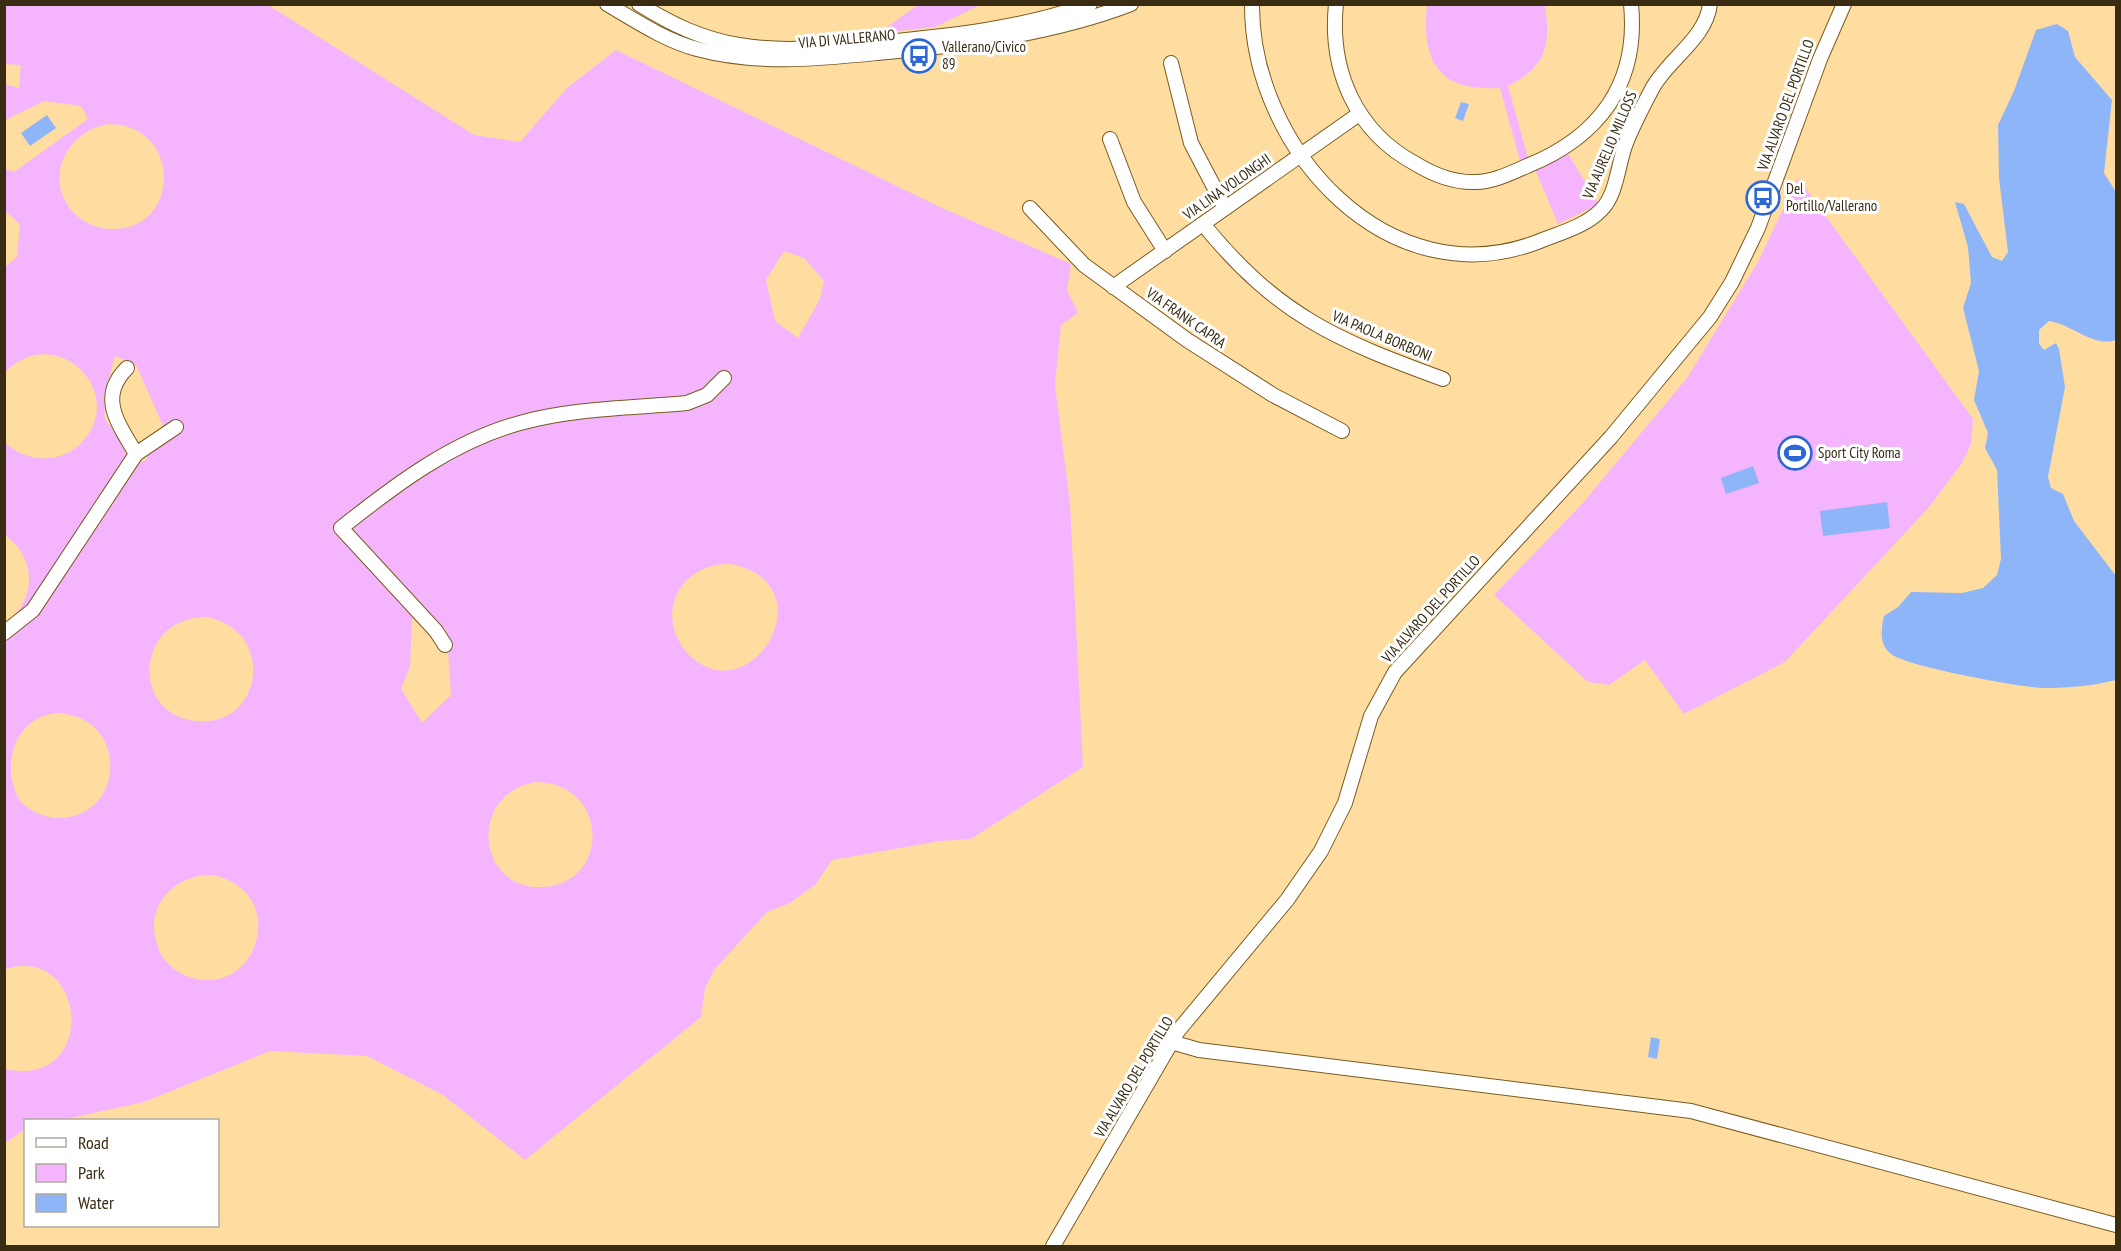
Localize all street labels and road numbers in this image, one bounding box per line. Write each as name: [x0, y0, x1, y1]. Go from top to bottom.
street label: VIA DI VALLERANO: [797, 25, 896, 52]
street label: VIA ALVARO DEL PORTILLO: [1753, 37, 1818, 174]
street label: VIA AURELIO MILLOSS: [1578, 88, 1641, 202]
street label: VIA LINA VOLONGHI: [1178, 149, 1274, 224]
street label: VIA FRANK CAPRA: [1142, 283, 1231, 353]
street label: VIA PAOLA BORBONI: [1328, 306, 1435, 365]
street label: VIA ALVARO DEL PORTILLO: [1377, 551, 1484, 667]
street label: VIA ALVARO DEL PORTILLO: [1089, 1013, 1177, 1142]

